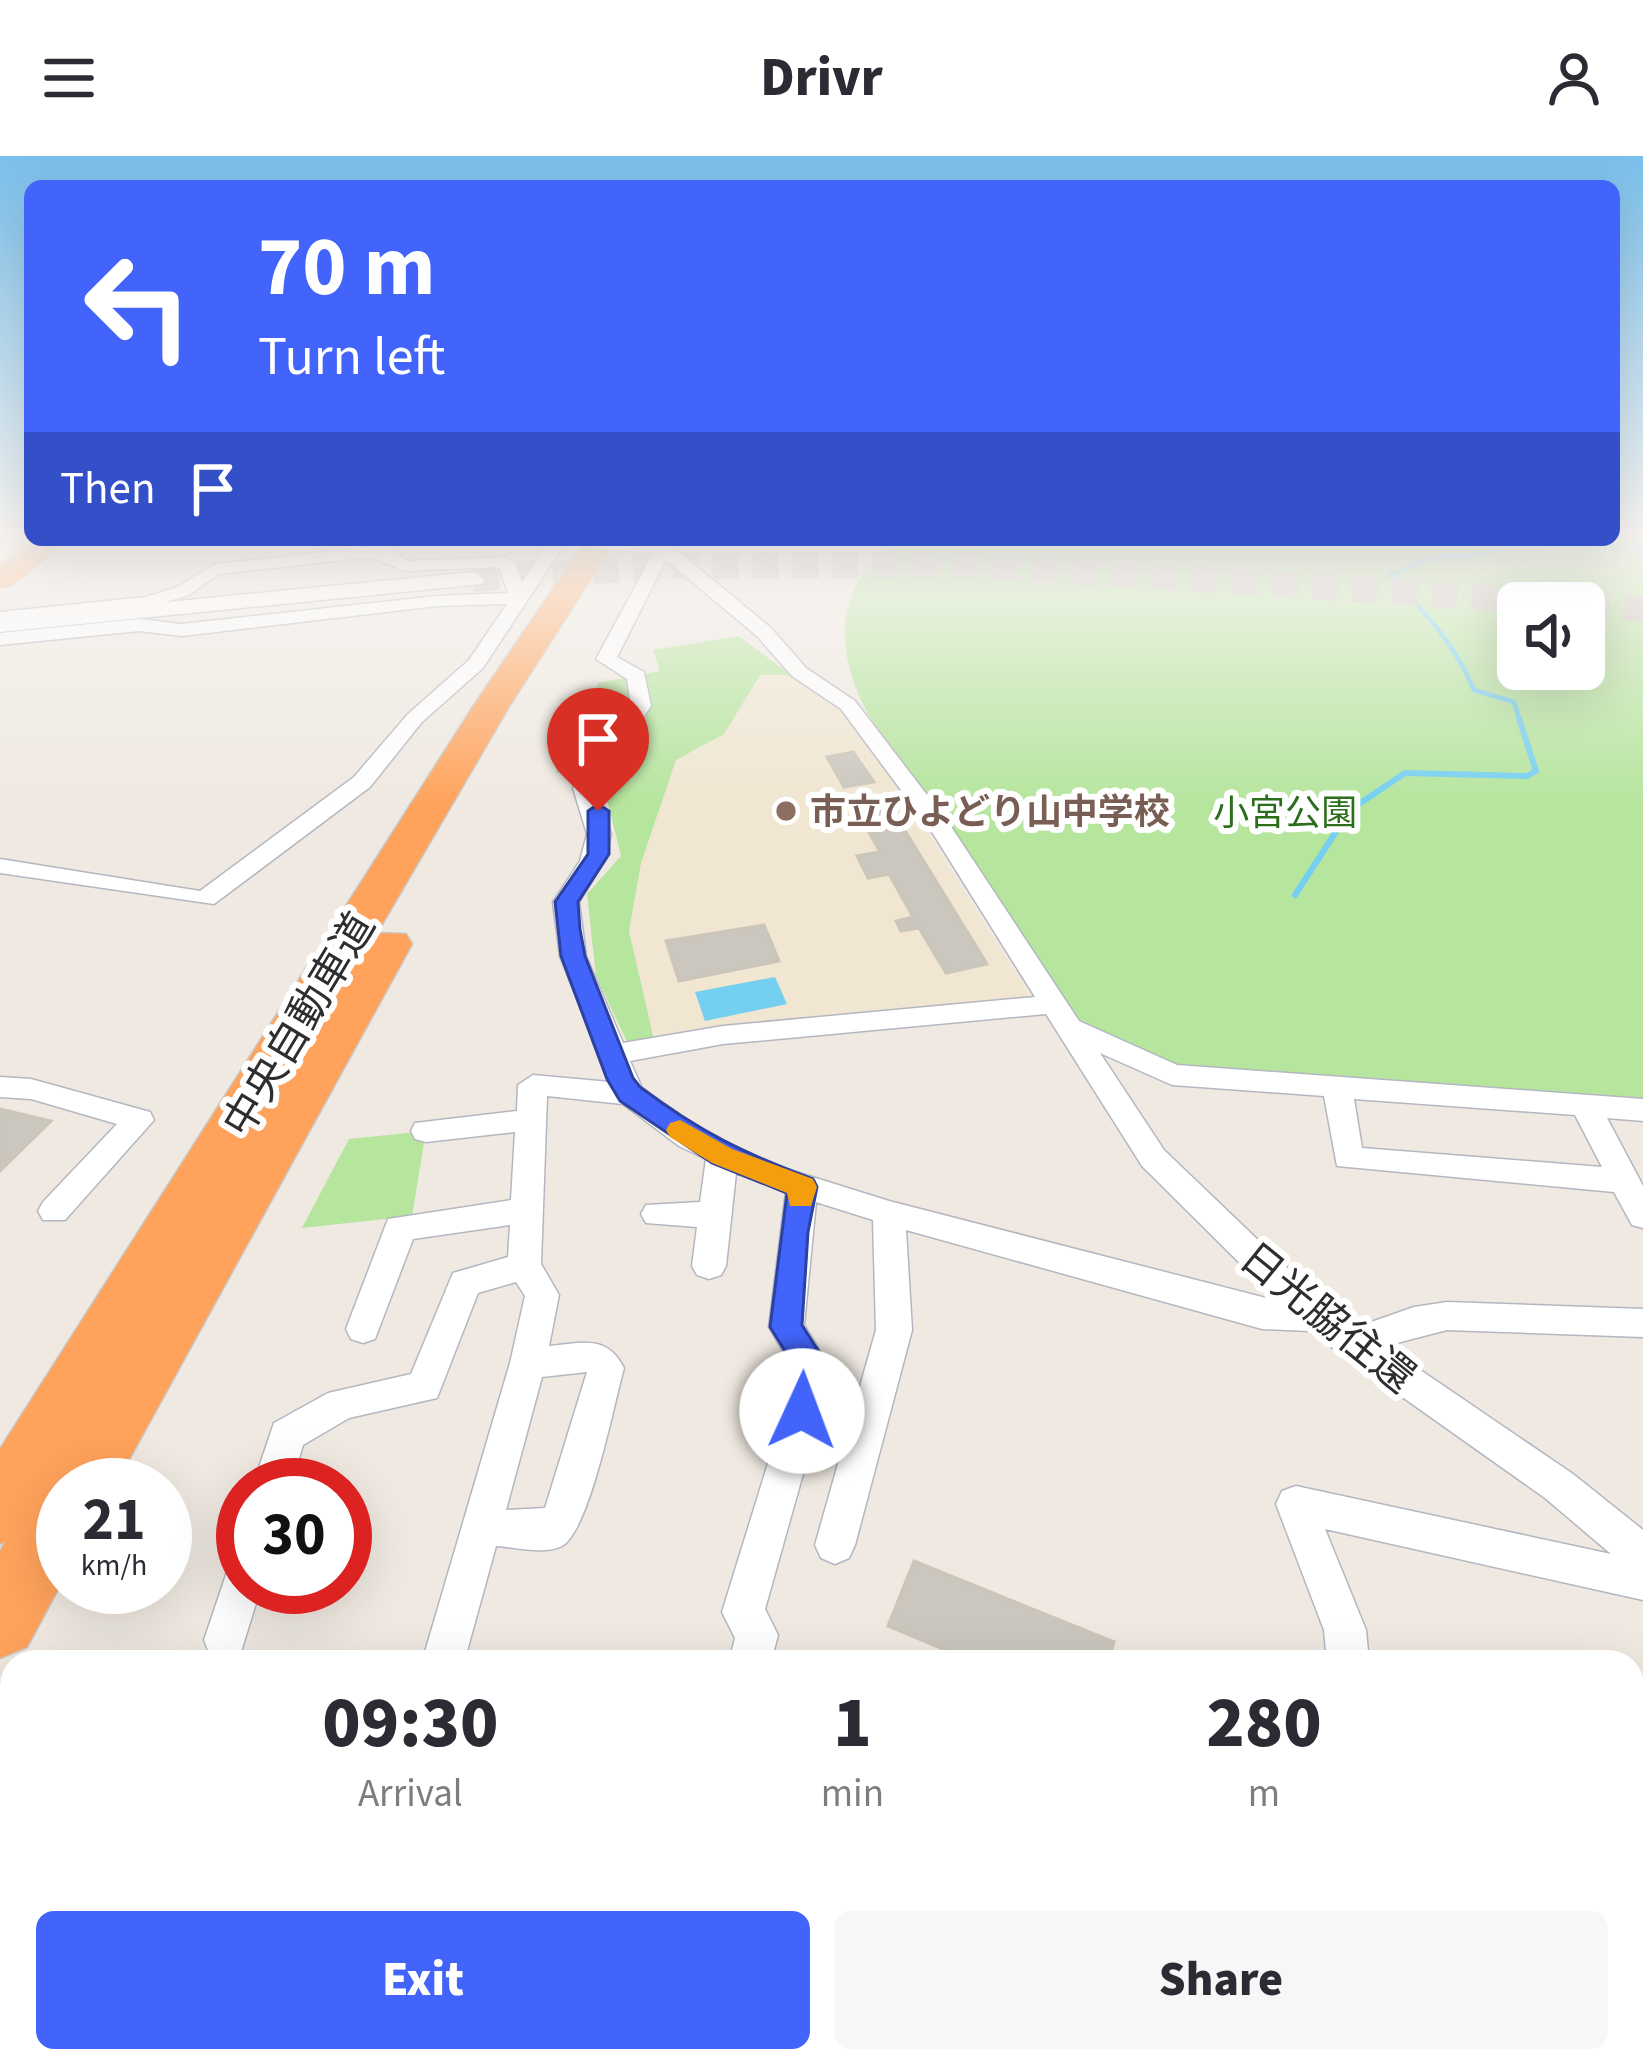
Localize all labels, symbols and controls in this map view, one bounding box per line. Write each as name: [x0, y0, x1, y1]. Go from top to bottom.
text: Drivr: [760, 40, 883, 117]
icon: menu: [36, 45, 102, 111]
icon: person: [1541, 45, 1607, 111]
text: 70 m: [258, 208, 436, 328]
icon: left: [60, 228, 216, 384]
text: Turn left: [258, 319, 445, 396]
icon: arrive: [180, 456, 246, 522]
text: Then: [60, 457, 156, 521]
map controls: [1497, 582, 1605, 690]
button: sound: [1497, 582, 1605, 690]
pin: [547, 688, 649, 811]
icon: arrive: [565, 706, 631, 772]
place label: 市立ひよどり山中学校: [810, 787, 1170, 838]
park label: 小宮公園: [1213, 788, 1357, 839]
marker: 市立ひよどり山中学校: [773, 798, 799, 824]
street label: 中央自動車道: [209, 902, 390, 1148]
street label: 日光脇往還: [1226, 1229, 1427, 1408]
position arrow: [739, 1348, 865, 1474]
speed limit sign: 30: [216, 1458, 372, 1614]
text: 21: [82, 1478, 146, 1563]
text: km/h: [81, 1544, 147, 1587]
text: 09:30: [322, 1672, 498, 1775]
text: 1: [833, 1672, 872, 1775]
text: 280: [1206, 1672, 1322, 1775]
text: Arrival: [358, 1766, 463, 1822]
text: min: [821, 1766, 884, 1822]
text: m: [1248, 1766, 1280, 1822]
button: Exit: [36, 1911, 810, 2049]
button: Share: [834, 1911, 1608, 2049]

